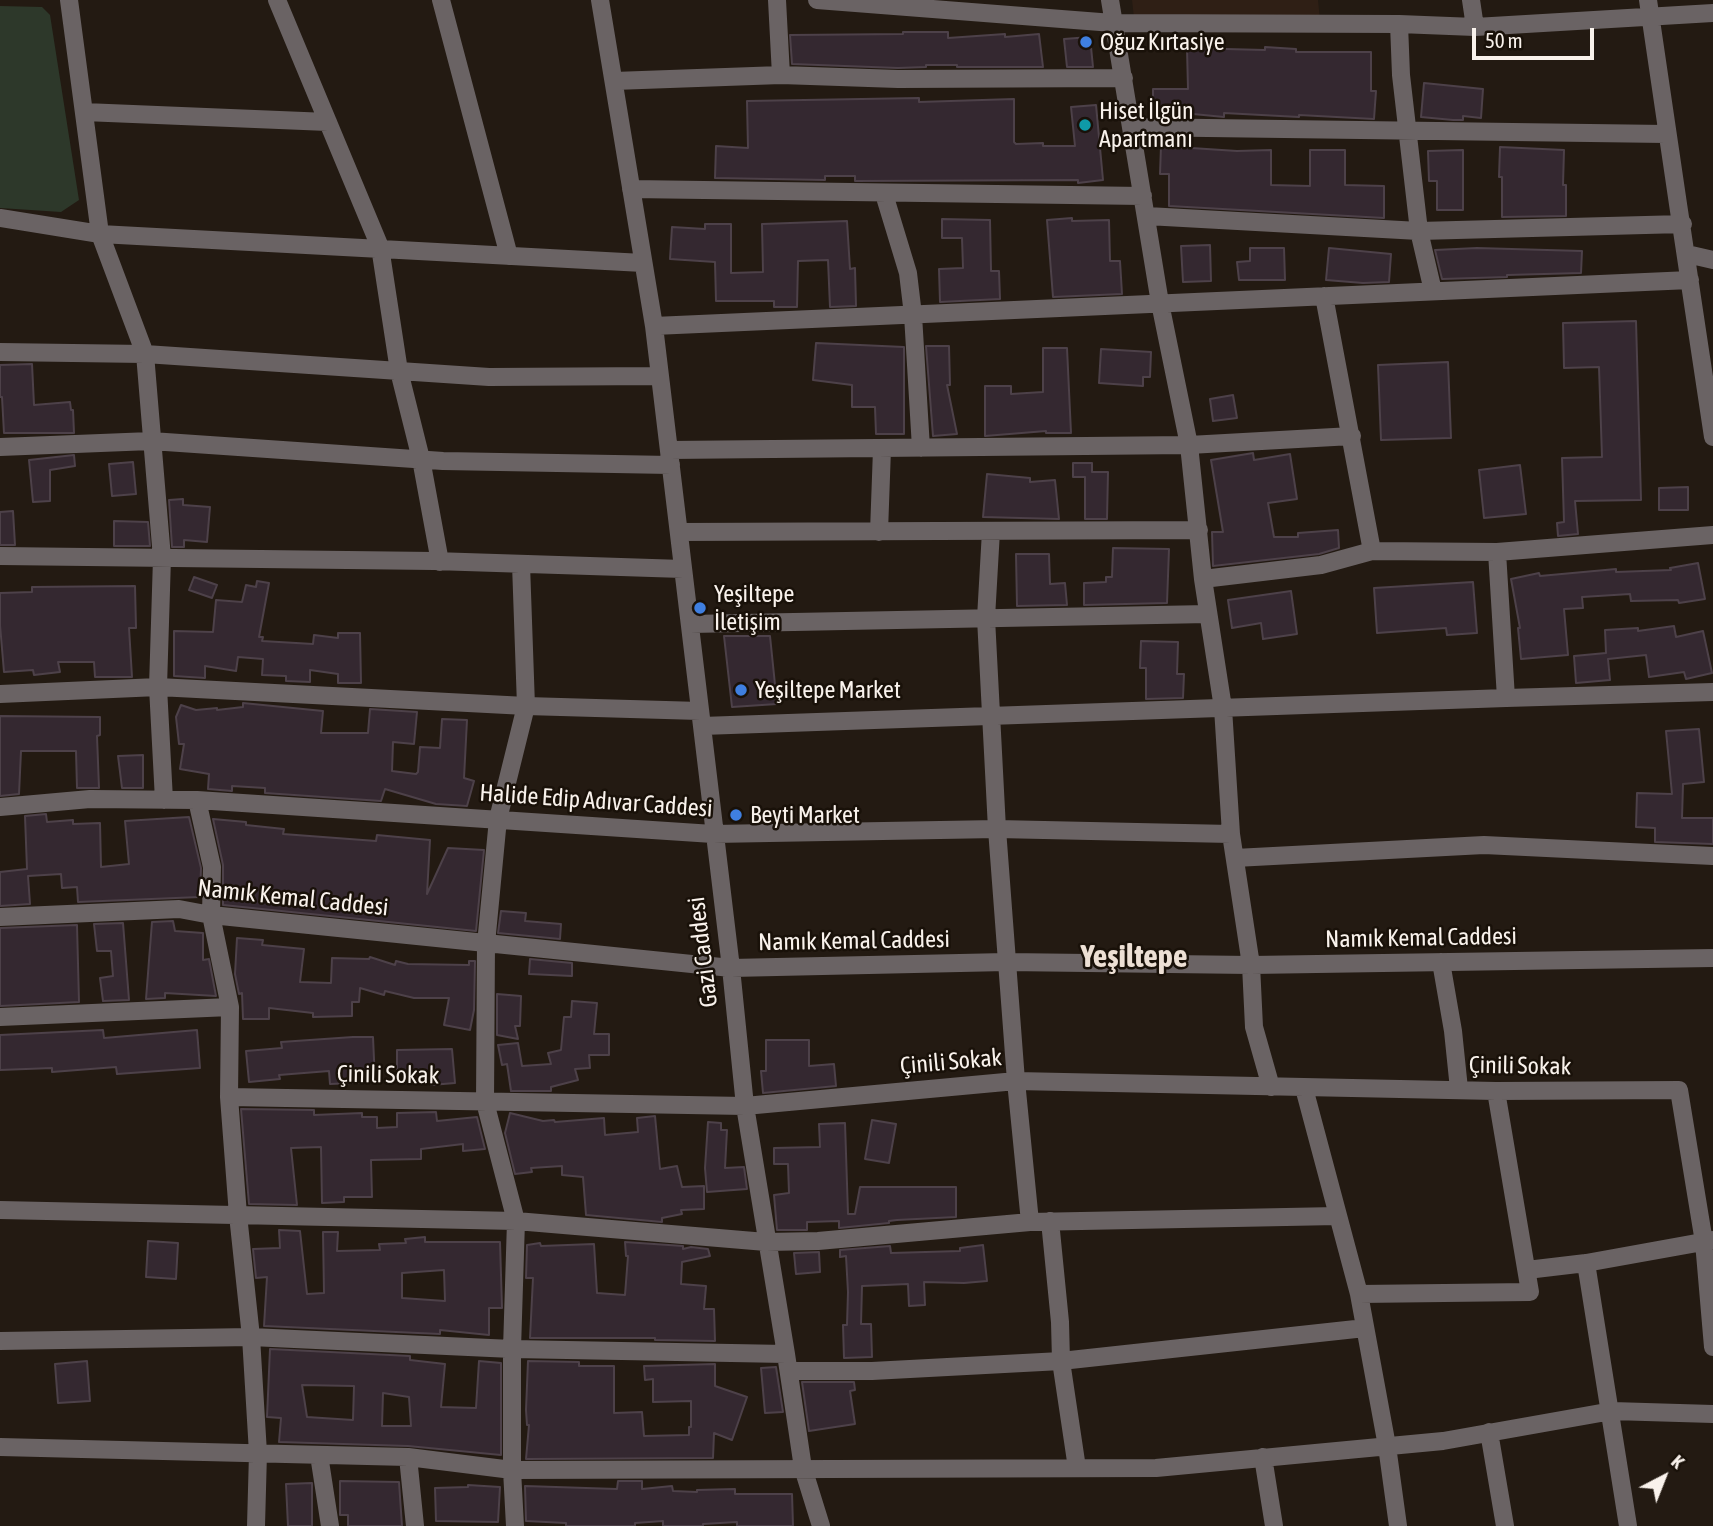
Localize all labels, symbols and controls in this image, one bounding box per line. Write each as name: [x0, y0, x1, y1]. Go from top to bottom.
scale bar: [1475, 14, 1598, 58]
place label: Oğuz Kırtasiye: [1100, 28, 1225, 56]
text: 50 m: [1485, 28, 1523, 52]
marker: Oğuz Kırtasiye: [1078, 34, 1094, 50]
place label: Hiset İlgün Apartmanı: [1099, 97, 1194, 153]
marker: Hiset İlgün Apartmanı: [1077, 117, 1093, 133]
place label: Yeşiltepe İletişim: [714, 580, 794, 636]
marker: Yeşiltepe İletişim: [692, 600, 708, 616]
place label: Yeşiltepe Market: [755, 676, 901, 704]
marker: Yeşiltepe Market: [733, 682, 749, 698]
street label: Halide Edip Adıvar Caddesi: [478, 778, 714, 824]
place label: Beyti Market: [750, 801, 860, 829]
marker: Beyti Market: [728, 807, 744, 823]
street label: Namık Kemal Caddesi: [196, 874, 390, 922]
street label: Gazi Caddesi: [682, 895, 724, 1009]
street label: Namık Kemal Caddesi: [1325, 922, 1517, 954]
street label: Namık Kemal Caddesi: [758, 925, 950, 957]
district label: Yeşiltepe: [1080, 938, 1188, 976]
street label: Çinili Sokak: [899, 1043, 1003, 1081]
street label: Çinili Sokak: [1469, 1051, 1571, 1081]
street label: Çinili Sokak: [337, 1060, 439, 1090]
north arrow: [1629, 1442, 1699, 1512]
text: K: [1667, 1450, 1689, 1473]

